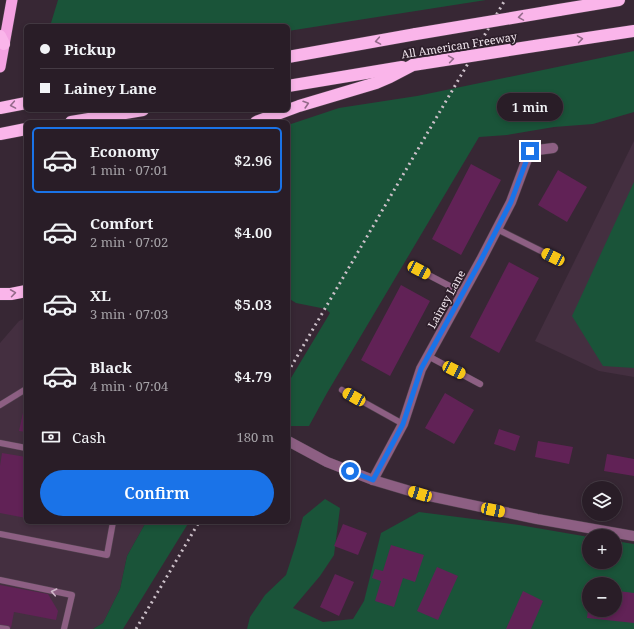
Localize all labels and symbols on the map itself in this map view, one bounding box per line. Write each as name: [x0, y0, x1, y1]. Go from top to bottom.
one-way arrow: [518, 12, 524, 20]
street label: All American Freeway: [400, 28, 519, 62]
one-way arrow: [577, 35, 583, 44]
one-way arrow: [375, 36, 381, 45]
one-way arrow: [448, 55, 454, 64]
callout: 1 min: [497, 93, 563, 121]
one-way arrow: [10, 100, 16, 109]
one-way arrow: [302, 100, 309, 109]
route end: [521, 142, 539, 160]
car: [540, 246, 566, 268]
car: [406, 259, 432, 281]
street label: Lainey Lane: [424, 267, 468, 331]
one-way arrow: [10, 289, 16, 298]
car: [441, 359, 467, 381]
car: [341, 386, 367, 408]
route start: [341, 462, 359, 480]
car: [407, 485, 433, 503]
car: [480, 502, 506, 518]
one-way arrow: [51, 588, 58, 596]

